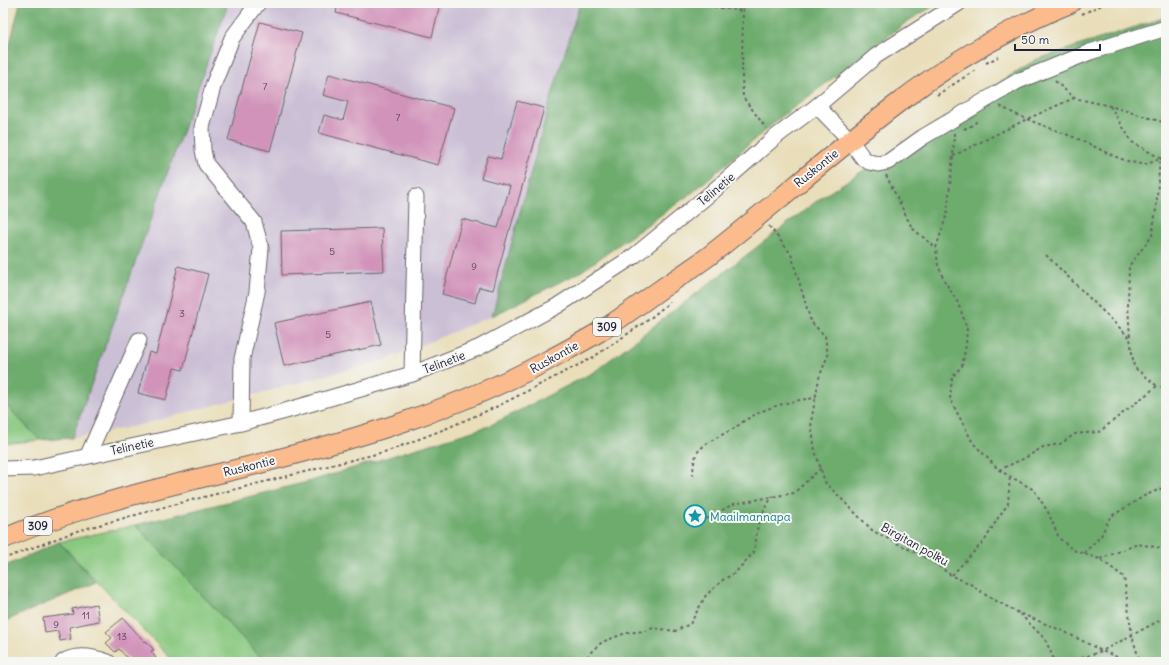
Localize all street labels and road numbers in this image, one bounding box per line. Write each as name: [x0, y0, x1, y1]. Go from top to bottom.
street label: Ruskontie: [791, 146, 841, 190]
street label: Telinetie: [694, 169, 738, 209]
road number: 309: [593, 318, 621, 336]
street label: Ruskontie: [527, 338, 581, 376]
street label: Telinetie: [421, 347, 467, 377]
street label: Telinetie: [109, 434, 155, 458]
street label: Ruskontie: [222, 452, 276, 480]
road number: 309: [24, 517, 52, 535]
street label: Birgitan polku: [879, 519, 951, 569]

